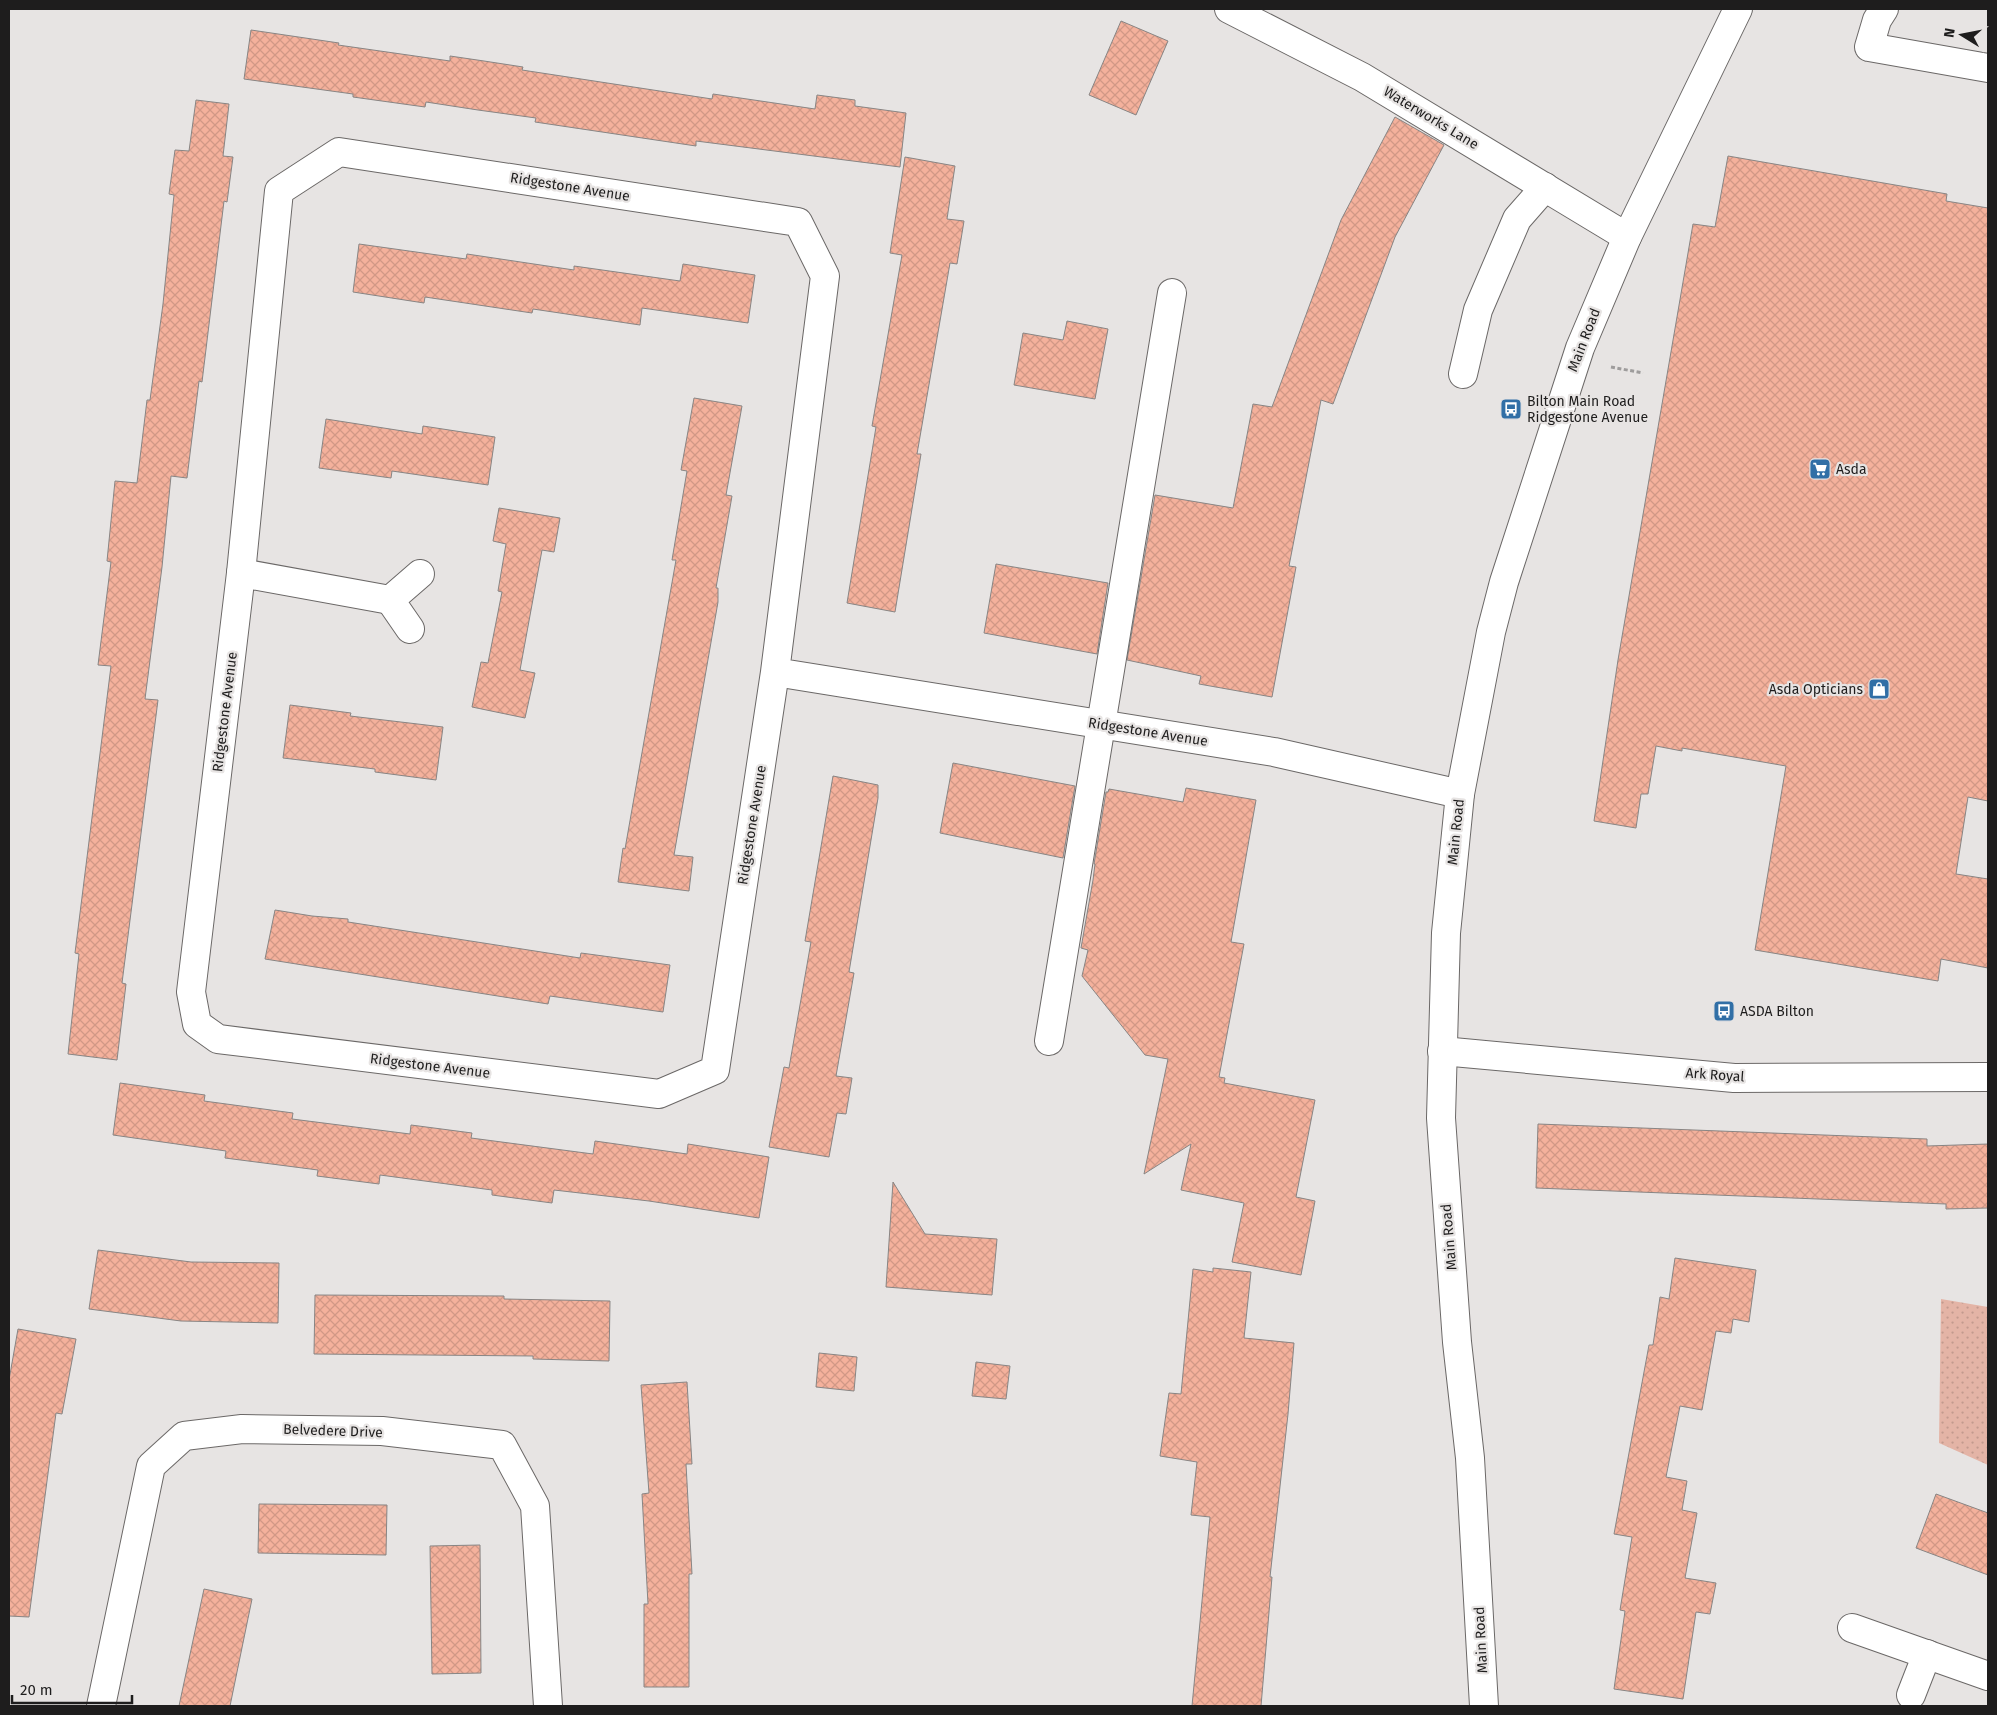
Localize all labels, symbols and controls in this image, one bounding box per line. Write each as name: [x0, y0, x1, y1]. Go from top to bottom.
north arrow: [1937, 10, 1987, 60]
text: N: [1941, 27, 1959, 39]
street label: Waterworks Lane: [1380, 83, 1482, 153]
street label: Ridgestone Avenue: [509, 169, 631, 205]
street label: Main Road: [1564, 306, 1604, 374]
place label: Bilton Main Road Ridgestone Avenue: [1527, 393, 1648, 426]
bus stop icon: Bilton Main Road Ridgestone Avenue: [1499, 397, 1523, 421]
supermarket icon: Asda: [1808, 457, 1832, 481]
place label: Asda: [1836, 461, 1867, 478]
street label: Ridgestone Avenue: [209, 651, 241, 773]
shop icon: Asda Opticians: [1867, 677, 1891, 701]
place label: Asda Opticians: [1769, 681, 1863, 698]
street label: Ridgestone Avenue: [1087, 714, 1209, 750]
street label: Ridgestone Avenue: [734, 764, 770, 886]
street label: Main Road: [1444, 798, 1468, 866]
bus stop icon: ASDA Bilton: [1712, 999, 1736, 1023]
place label: ASDA Bilton: [1740, 1003, 1814, 1020]
street label: Ridgestone Avenue: [369, 1050, 491, 1082]
street label: Ark Royal: [1685, 1064, 1745, 1086]
street label: Main Road: [1438, 1203, 1460, 1271]
street label: Belvedere Drive: [283, 1421, 383, 1441]
street label: Main Road: [1471, 1606, 1491, 1674]
scale bar: [12, 1672, 132, 1704]
text: 20 m: [20, 1681, 53, 1699]

